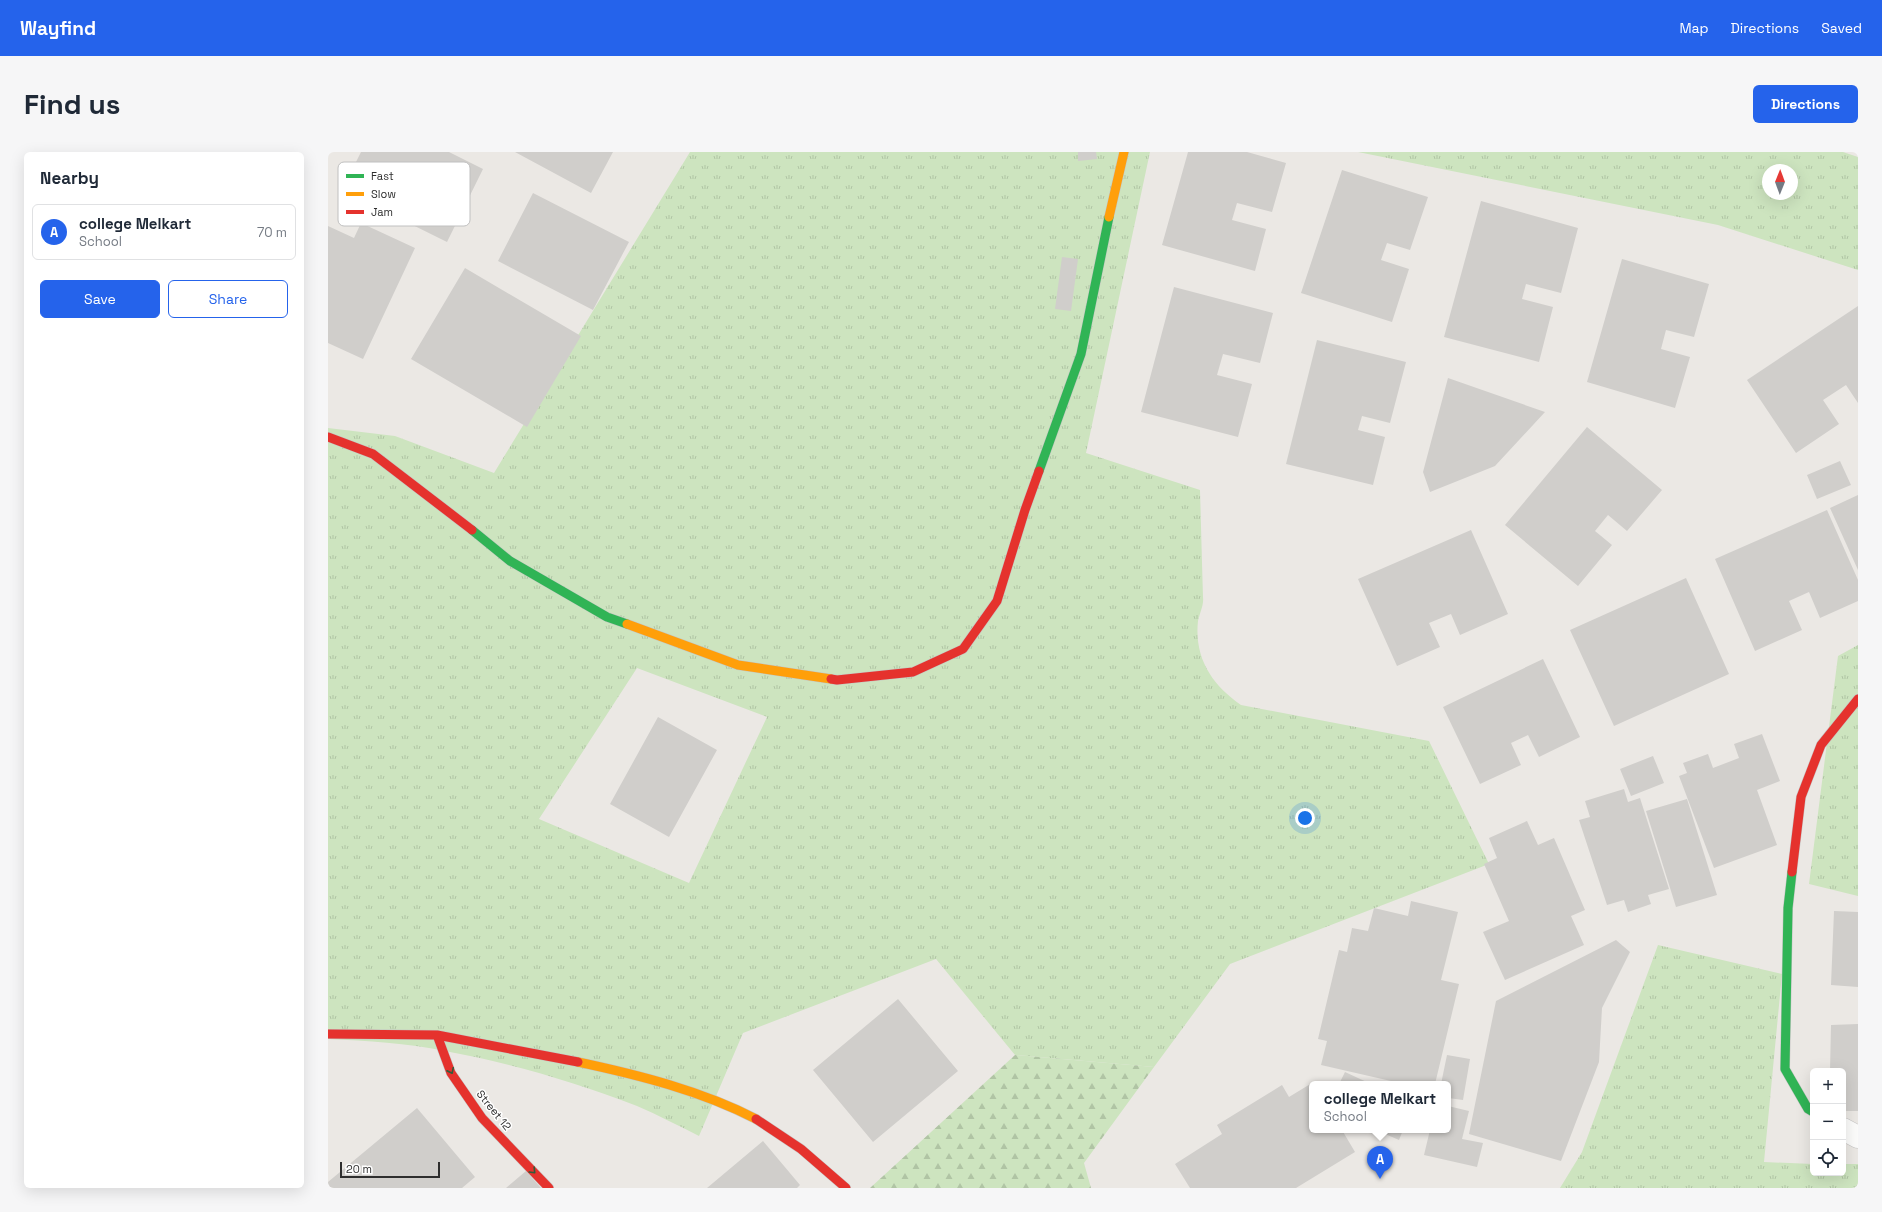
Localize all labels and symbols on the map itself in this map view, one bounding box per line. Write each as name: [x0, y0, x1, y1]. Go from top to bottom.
legend: [338, 162, 470, 226]
north arrow: [1762, 164, 1798, 200]
text: Fast: [371, 169, 394, 183]
text: Slow: [371, 187, 396, 201]
text: Jam: [371, 205, 393, 219]
your location: [1295, 808, 1315, 828]
one-way arrow: [446, 1067, 454, 1074]
street label: Street 12: [474, 1087, 515, 1133]
pin: A: [1367, 1146, 1393, 1179]
scale bar: [340, 1160, 440, 1179]
one-way arrow: [528, 1166, 536, 1174]

